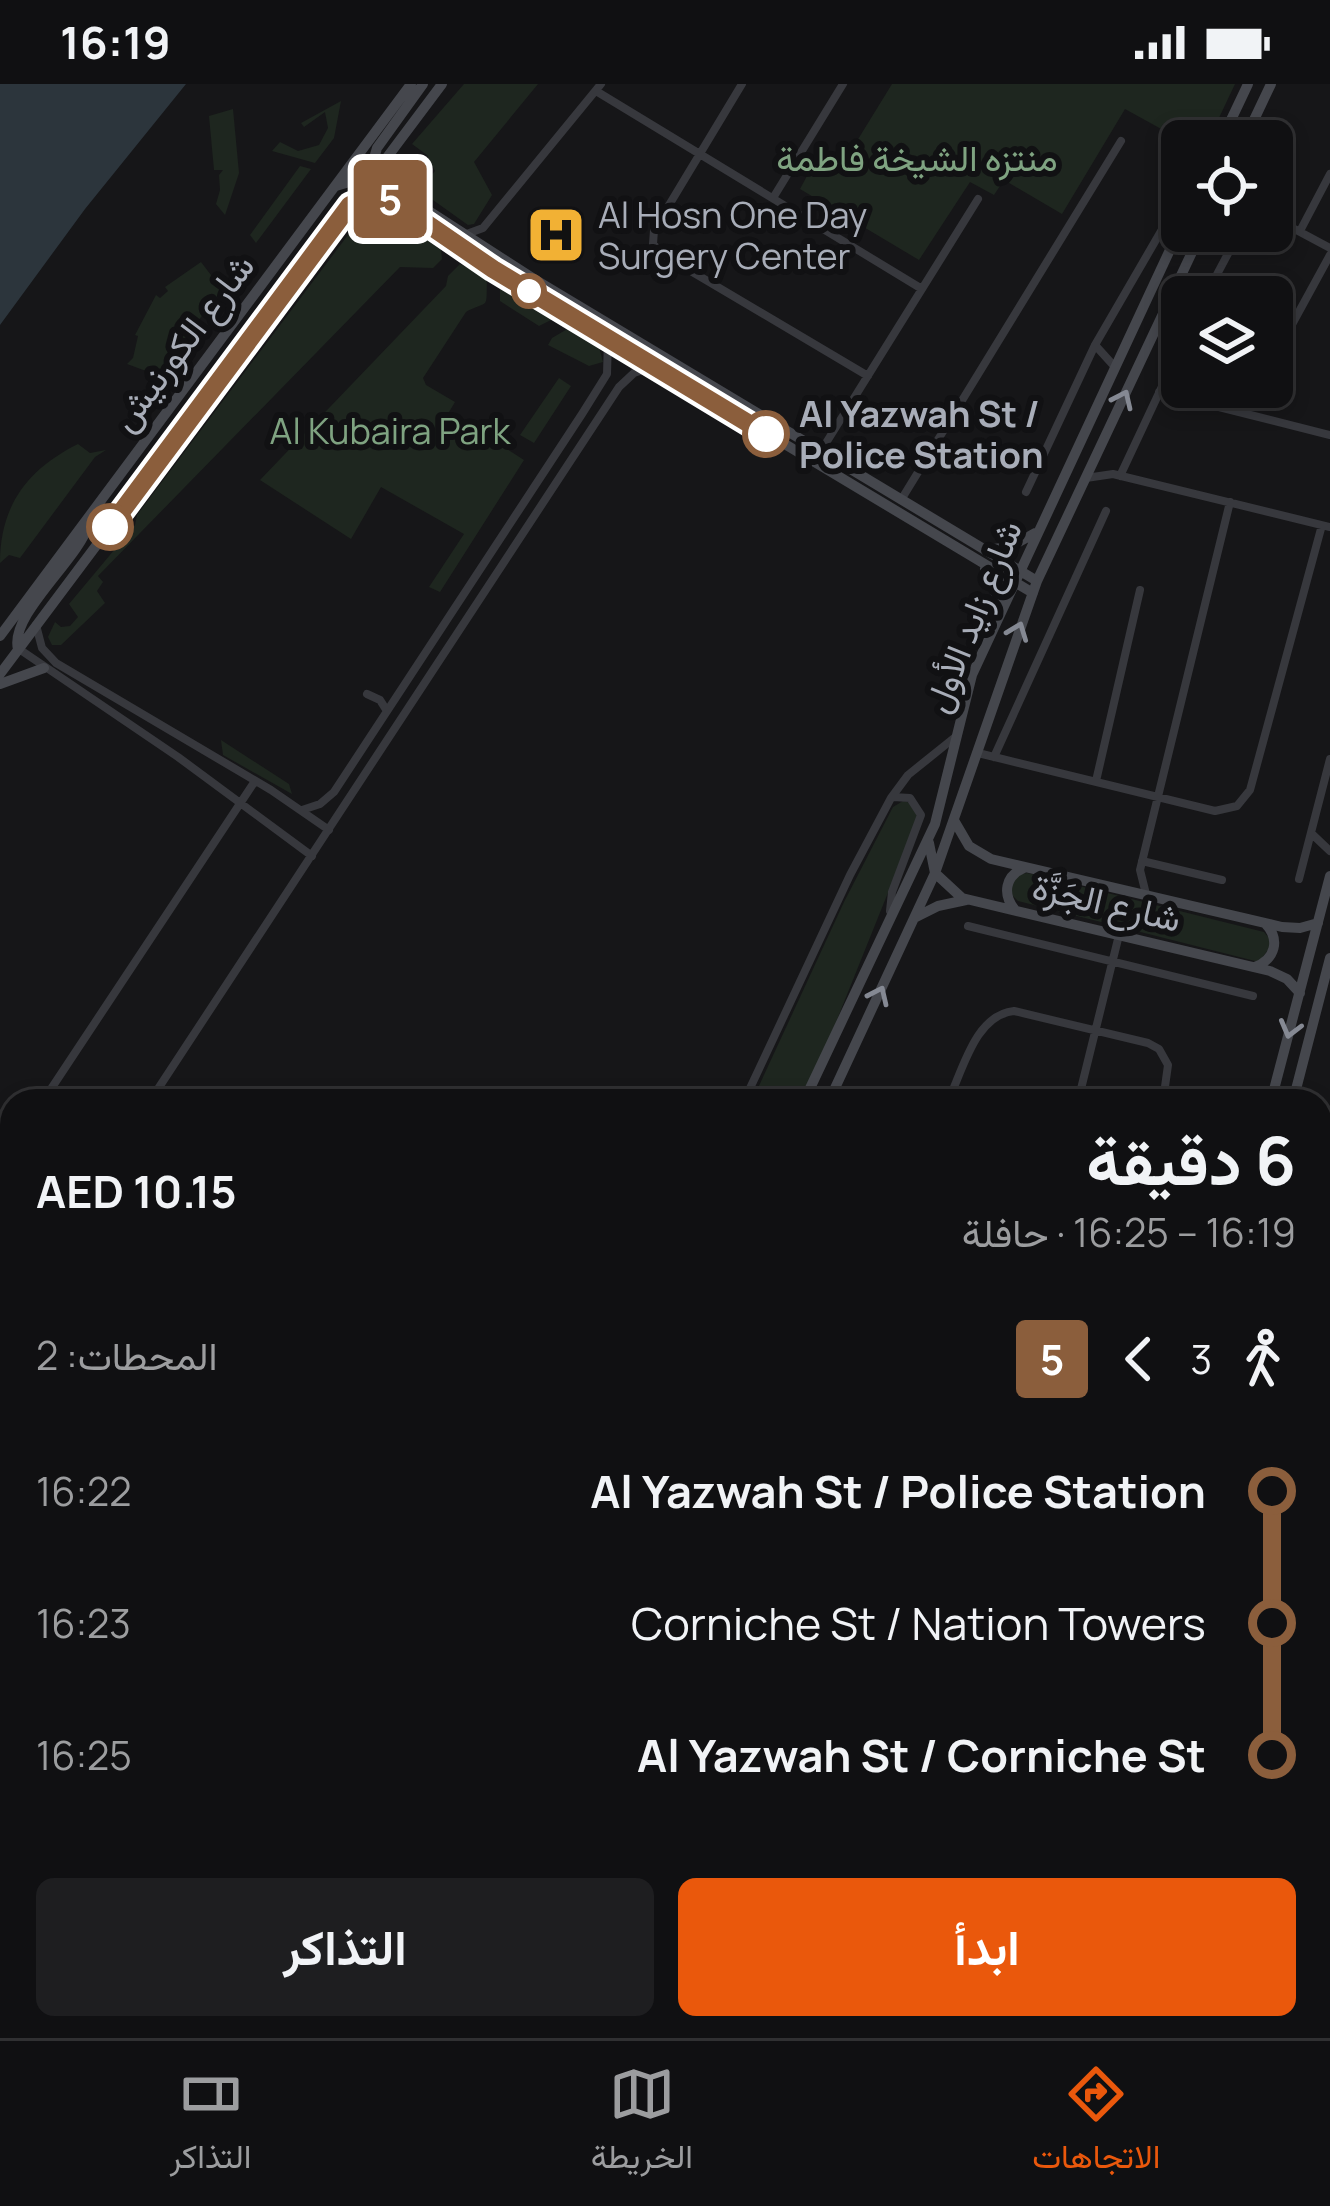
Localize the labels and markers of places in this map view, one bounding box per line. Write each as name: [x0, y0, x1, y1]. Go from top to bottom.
place label: Al Hosn One Day Surgery Center: [598, 190, 867, 280]
hospital icon: Al Hosn One Day Surgery Center: [525, 204, 587, 266]
unlabelled marker: [513, 275, 545, 307]
place label: Al Yazwah St / Police Station: [799, 389, 1044, 479]
marker: Al Yazwah St / Police Station: [744, 412, 788, 456]
unlabelled marker: [88, 505, 132, 549]

